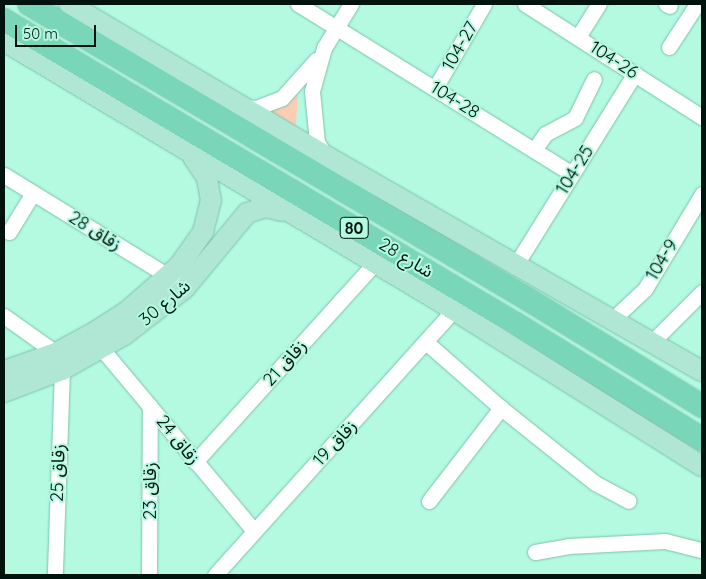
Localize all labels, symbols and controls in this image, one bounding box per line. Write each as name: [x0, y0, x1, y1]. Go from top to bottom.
scale bar: [18, 15, 99, 47]
street label: 104-27: [437, 18, 483, 74]
text: 50 m: [23, 24, 58, 43]
street label: 104-26: [586, 36, 642, 84]
street label: 104-28: [427, 77, 483, 123]
street label: 104-25: [552, 142, 598, 198]
street label: زقاق 28: [65, 207, 125, 255]
road number: 80: [339, 214, 369, 242]
street label: شارع 28: [375, 233, 437, 283]
street label: 104-9: [641, 236, 683, 284]
street label: شارع 30: [135, 275, 195, 331]
street label: زقاق 21: [259, 335, 311, 391]
street label: زقاق 24: [152, 411, 204, 469]
street label: زقاق 19: [308, 416, 362, 470]
street label: زقاق 25: [46, 444, 70, 502]
street label: زقاق 23: [139, 462, 161, 520]

